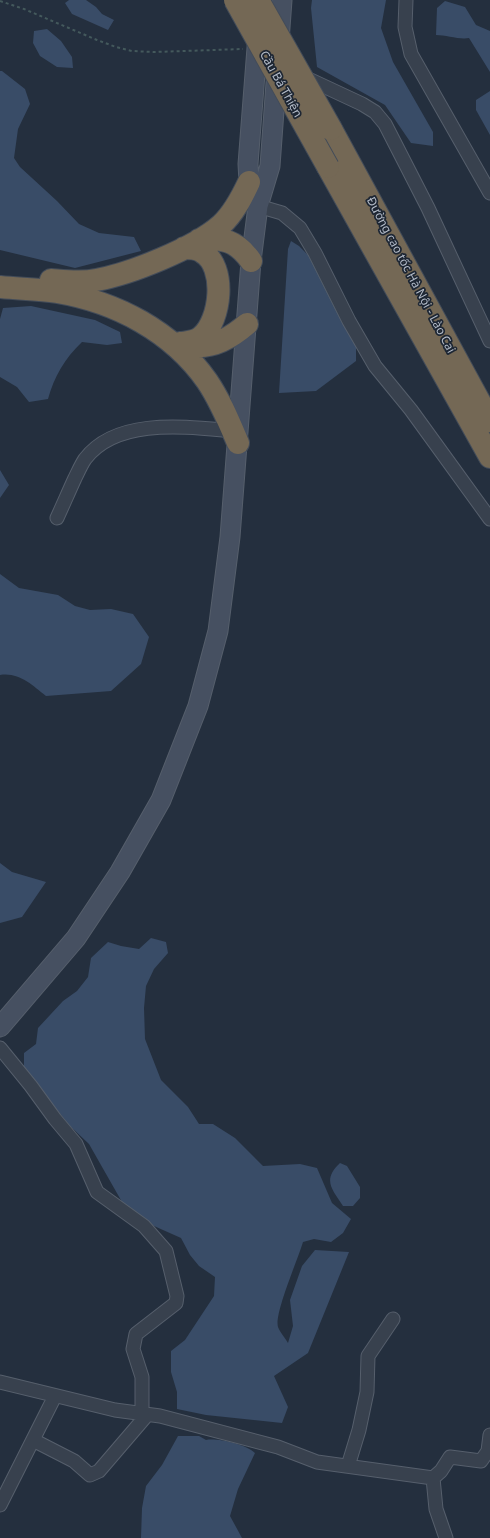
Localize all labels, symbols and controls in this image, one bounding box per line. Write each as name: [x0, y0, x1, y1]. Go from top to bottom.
street label: Cầu Bá Thiện: [256, 47, 307, 120]
street label: Đường cao tốc Hà Nội - Lào Cai: [363, 194, 460, 356]

